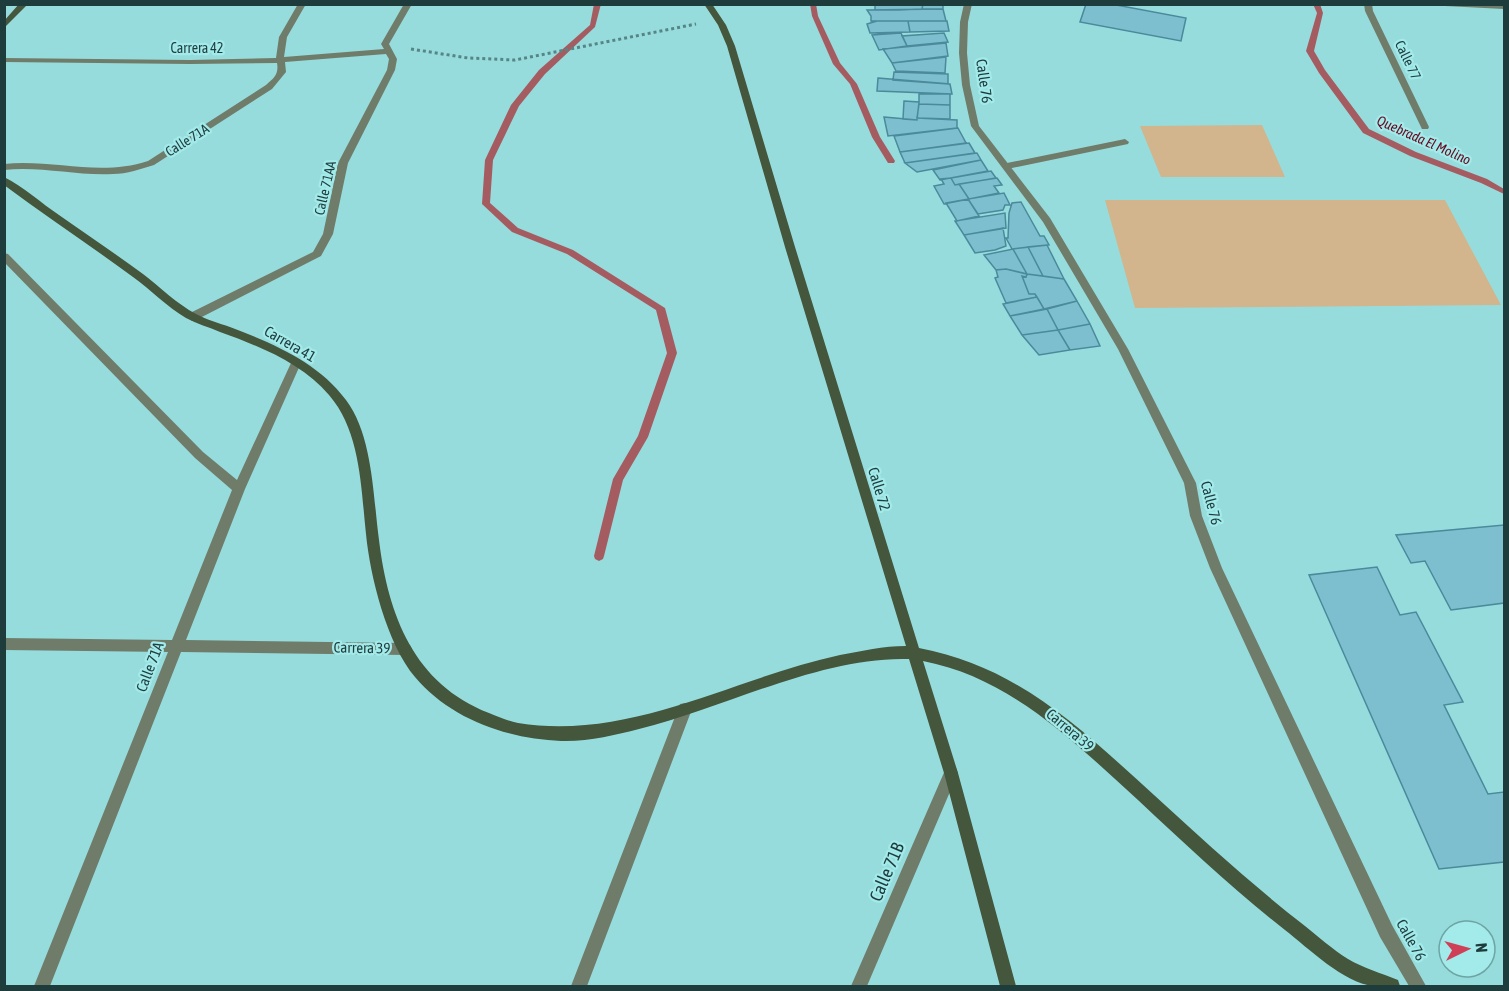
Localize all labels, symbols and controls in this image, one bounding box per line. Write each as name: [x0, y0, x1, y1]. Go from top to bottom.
street label: Calle 77: [1392, 38, 1424, 82]
street label: Carrera 42: [171, 40, 223, 56]
street label: Calle 76: [973, 58, 996, 104]
water label: Quebrada El Molino: [1375, 112, 1474, 168]
street label: Calle 71A: [162, 120, 212, 160]
street label: Calle 71AA: [311, 159, 339, 217]
street label: Carrera 41: [261, 322, 319, 365]
street label: Calle 72: [865, 465, 894, 513]
street label: Calle 76: [1198, 479, 1225, 527]
street label: Calle 71A: [132, 639, 167, 694]
street label: Carrera 39: [334, 639, 390, 656]
street label: Carrera 39: [1043, 705, 1097, 754]
street label: Calle 71B: [865, 839, 908, 904]
street label: Calle 76: [1393, 916, 1430, 963]
north arrow: [1437, 919, 1497, 979]
text: N: [1473, 942, 1491, 953]

